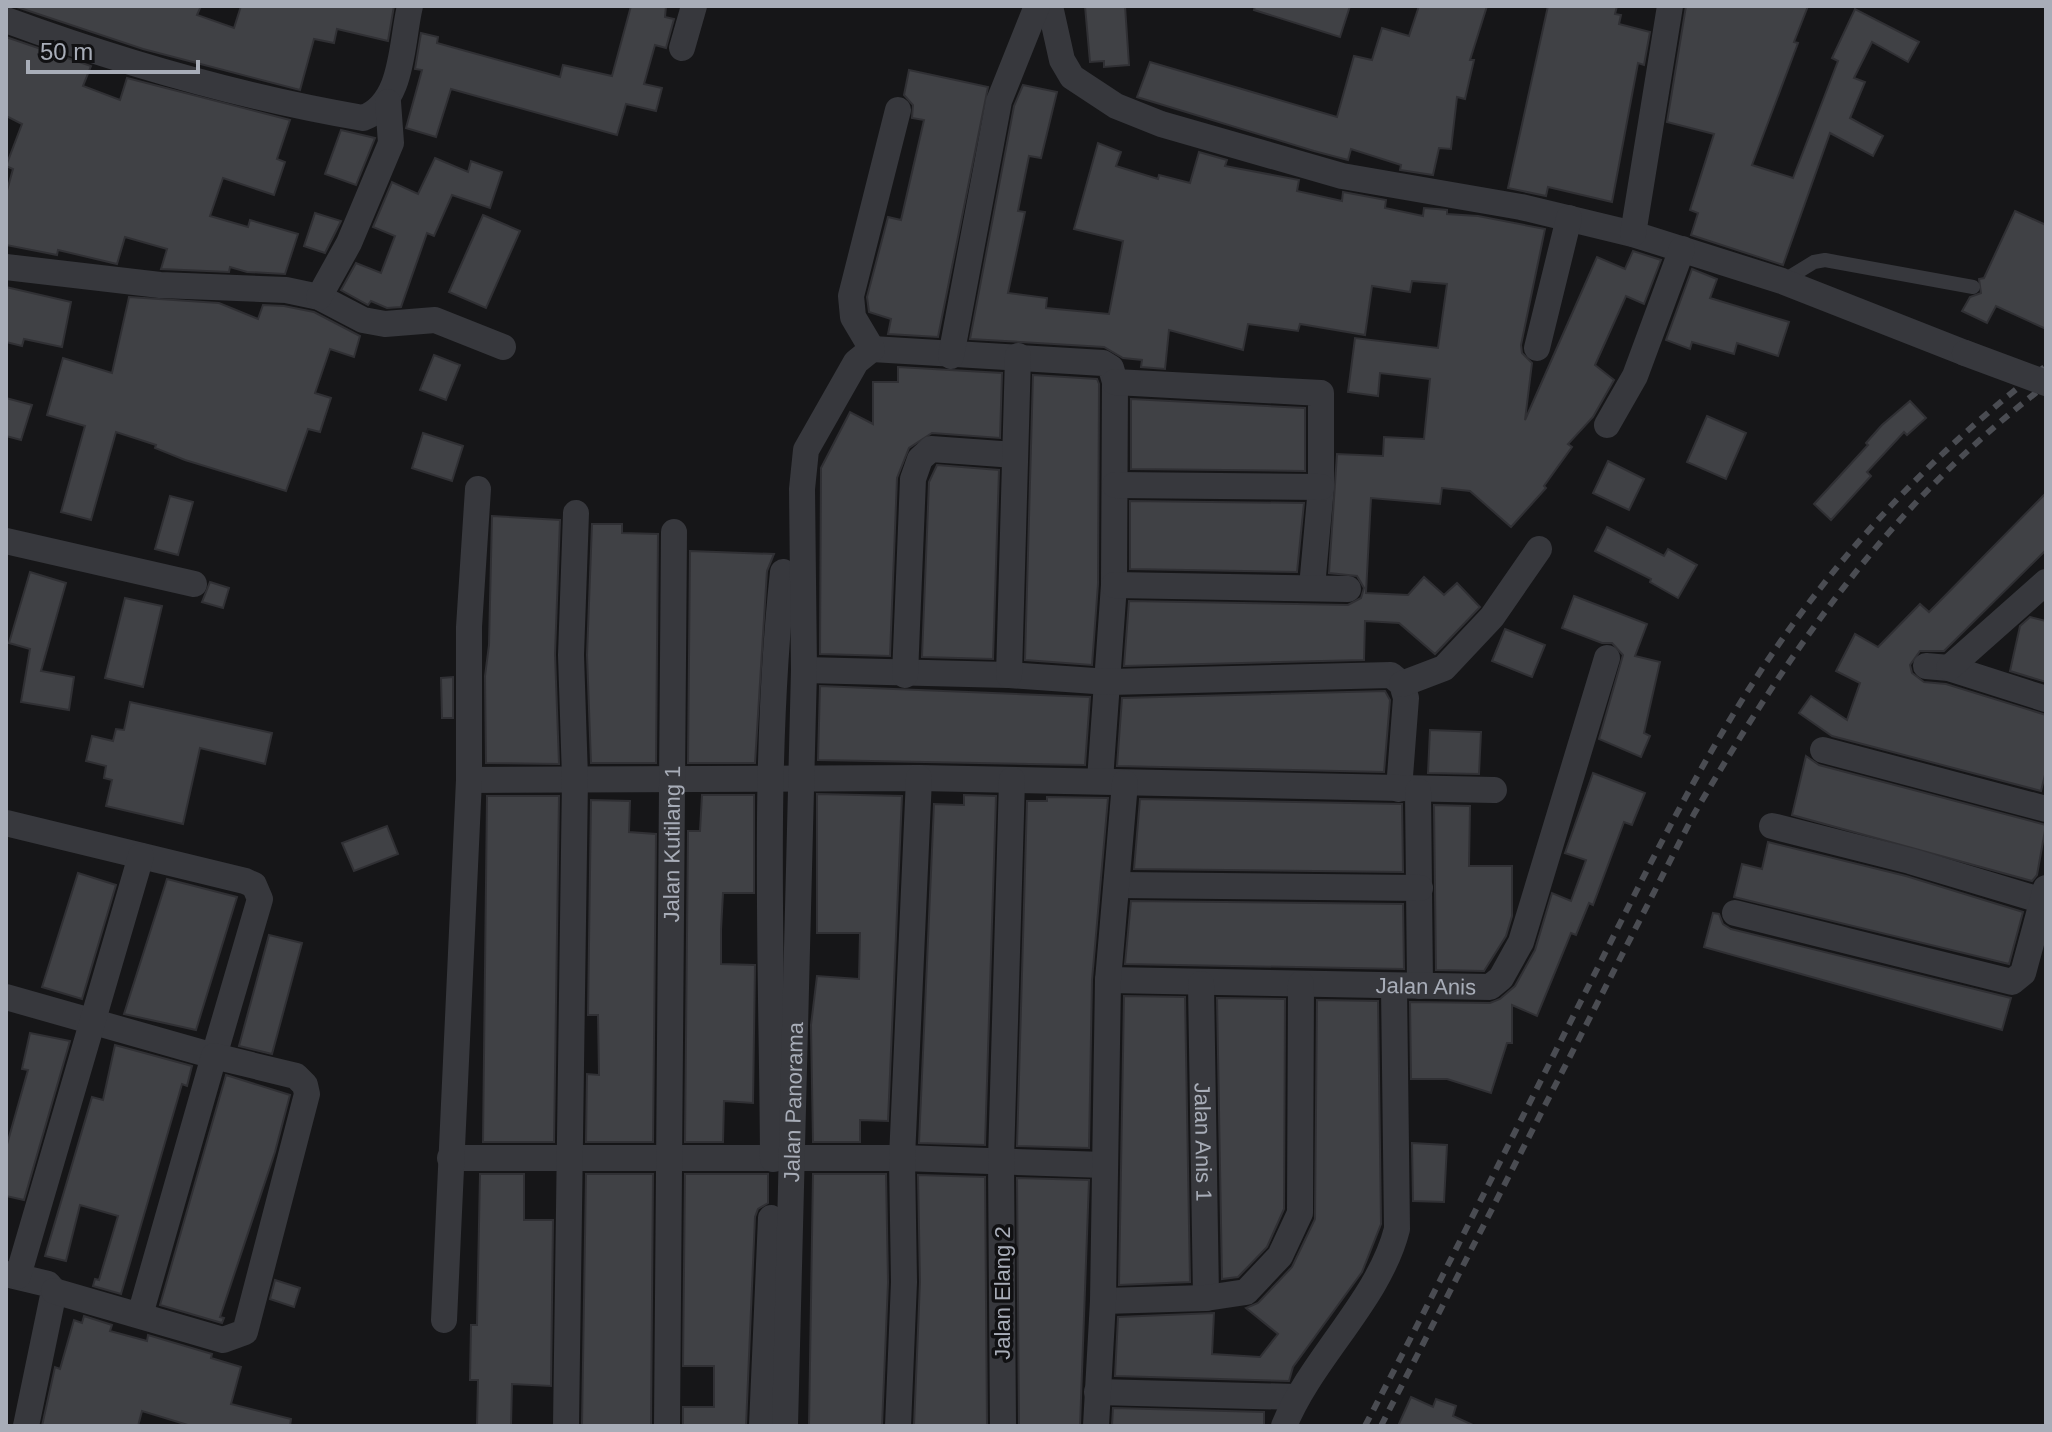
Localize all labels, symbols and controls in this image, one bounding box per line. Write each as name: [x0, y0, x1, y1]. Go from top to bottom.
scale bar: [28, 24, 198, 74]
text: 50 m: [40, 38, 93, 65]
street label: Jalan Kutilang 1: [659, 766, 685, 922]
street label: Jalan Anis: [1376, 973, 1476, 1000]
street label: Jalan Panorama: [779, 1021, 808, 1183]
street label: Jalan Anis 1: [1190, 1082, 1216, 1202]
street label: Jalan Elang 2: [990, 1226, 1015, 1360]

